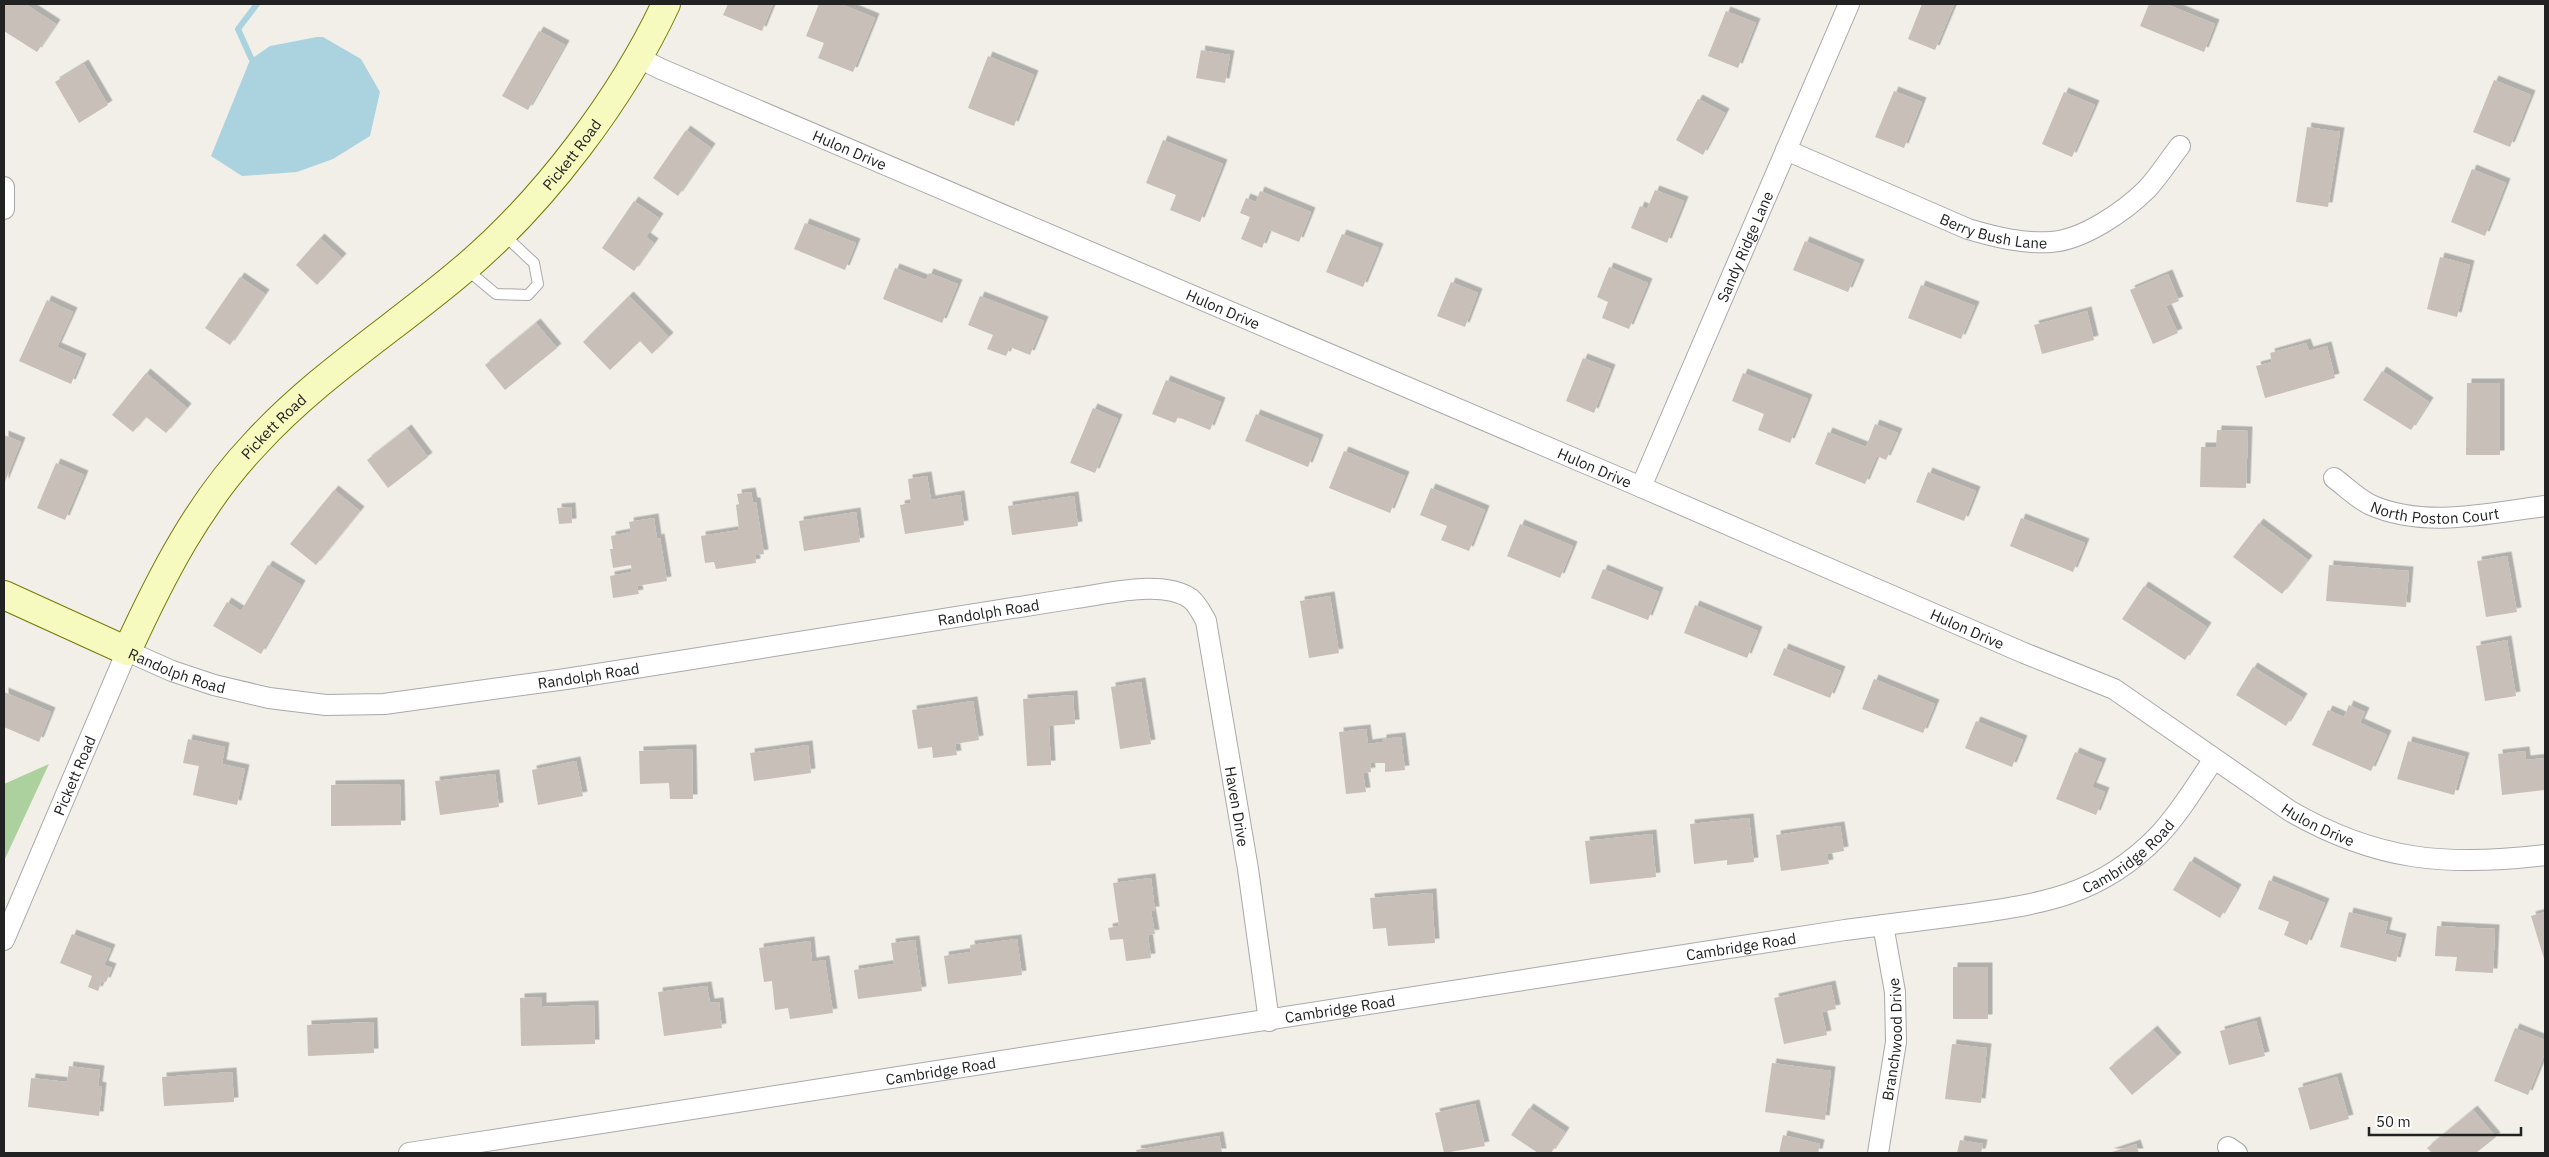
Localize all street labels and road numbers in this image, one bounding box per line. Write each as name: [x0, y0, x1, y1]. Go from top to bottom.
street label: Pickett Road: [538, 115, 605, 194]
street label: Hulon Drive: [810, 125, 890, 174]
street label: Sandy Ridge Lane: [1712, 188, 1777, 305]
street label: Berry Bush Lane: [1937, 209, 2047, 252]
street label: Hulon Drive: [1183, 285, 1263, 333]
street label: Pickett Road: [236, 390, 310, 463]
street label: Hulon Drive: [1555, 443, 1635, 491]
street label: North Poston Court: [2368, 496, 2500, 527]
street label: Randolph Road: [936, 594, 1041, 629]
street label: Hulon Drive: [1928, 604, 2007, 653]
street label: Randolph Road: [126, 643, 228, 697]
street label: Randolph Road: [536, 658, 641, 692]
street label: Pickett Road: [49, 733, 99, 818]
street label: Haven Drive: [1221, 765, 1254, 848]
street label: Hulon Drive: [2278, 799, 2357, 850]
street label: Cambridge Road: [2079, 815, 2178, 897]
street label: Cambridge Road: [1685, 928, 1797, 964]
street label: Branchwood Drive: [1877, 976, 1905, 1102]
street label: Cambridge Road: [1283, 991, 1396, 1026]
street label: Cambridge Road: [884, 1053, 997, 1088]

